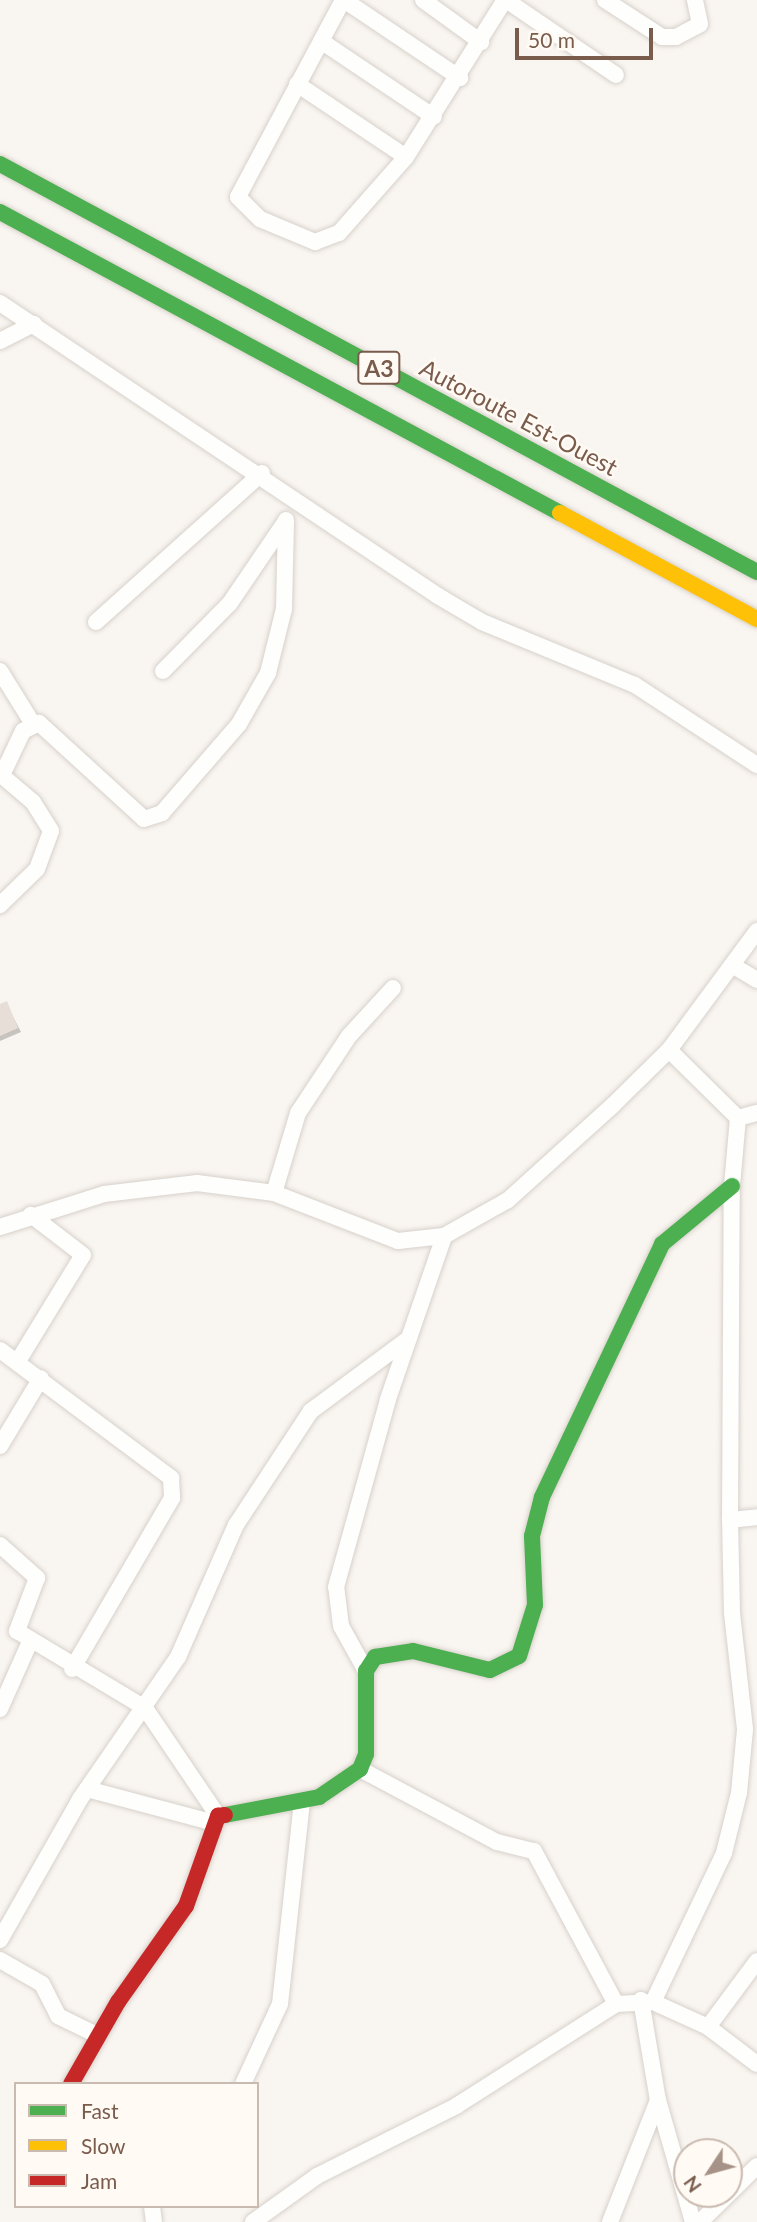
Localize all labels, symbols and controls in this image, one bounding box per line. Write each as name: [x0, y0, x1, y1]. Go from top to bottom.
scale bar: [519, 14, 657, 58]
text: 50 m: [528, 27, 575, 52]
road number: A3: [356, 348, 402, 388]
street label: Autoroute Est-Ouest: [415, 353, 623, 481]
legend: [14, 2082, 259, 2208]
text: Fast: [81, 2098, 118, 2123]
text: Slow: [81, 2133, 125, 2158]
north arrow: [673, 2138, 743, 2208]
text: Jam: [81, 2168, 117, 2193]
text: N: [679, 2172, 706, 2197]

